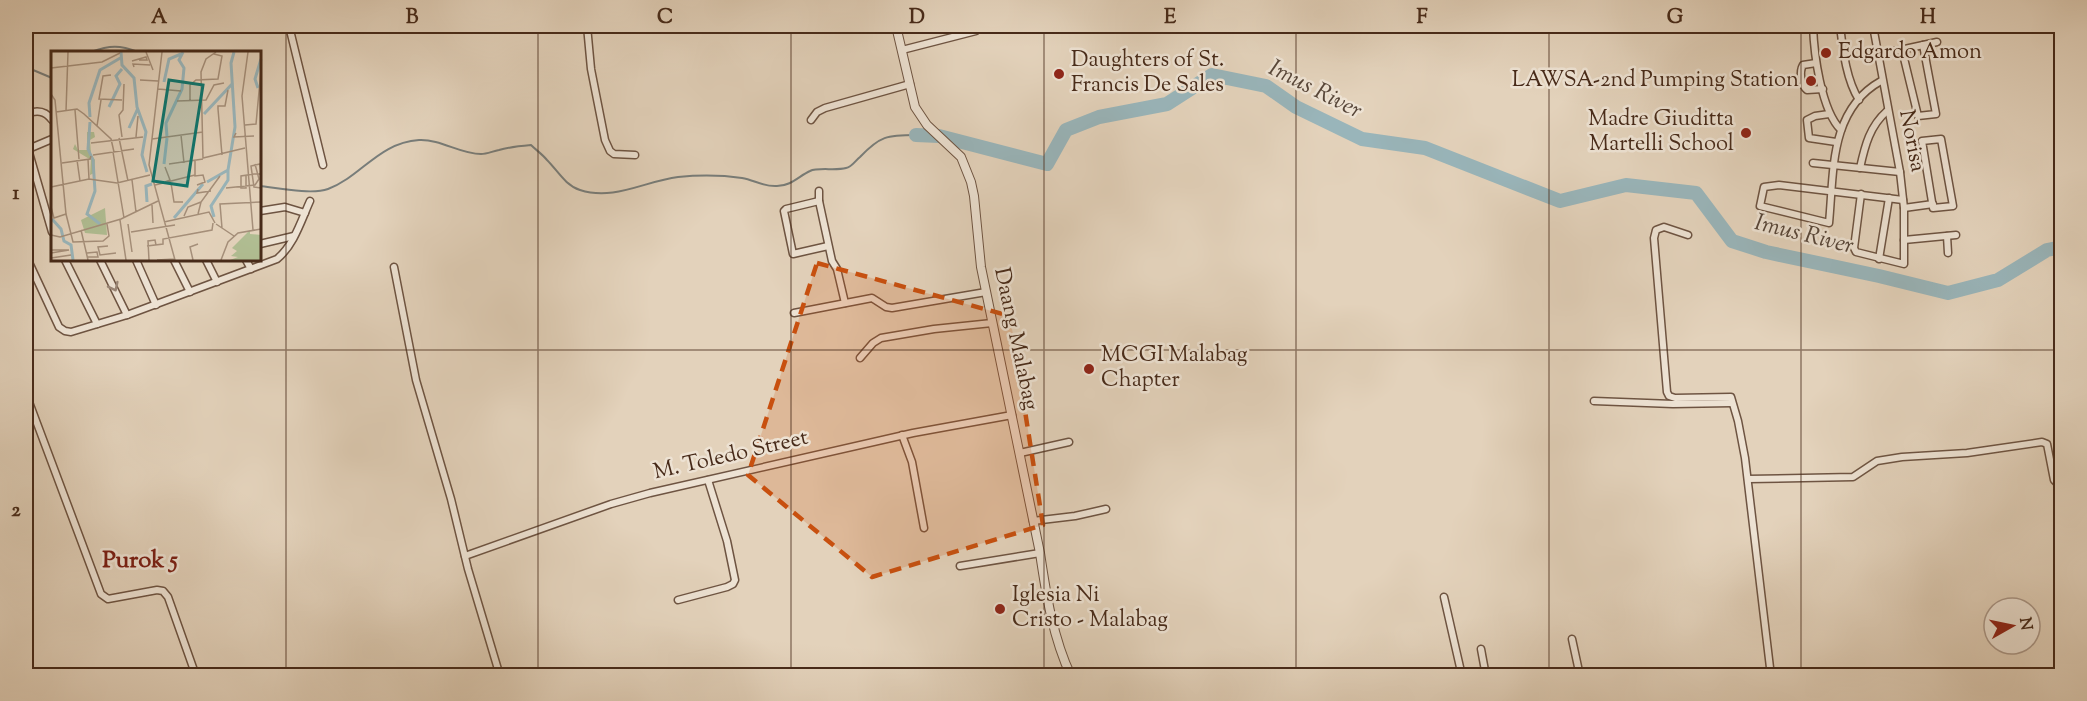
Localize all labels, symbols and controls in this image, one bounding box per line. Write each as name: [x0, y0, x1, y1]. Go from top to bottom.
text: A: [151, 4, 168, 33]
text: B: [406, 4, 419, 33]
text: C: [657, 4, 673, 33]
text: D: [909, 4, 925, 33]
text: E: [1164, 4, 1177, 33]
text: F: [1416, 4, 1428, 33]
text: G: [1667, 4, 1684, 33]
text: H: [1920, 4, 1936, 33]
place label: Edgardo Amon: [1838, 37, 1982, 69]
place label: Daughters of St. Francis De Sales: [1071, 45, 1224, 102]
marker: Edgardo Amon: [1819, 46, 1833, 60]
inset map: [51, 51, 261, 261]
water label: Imus River: [1262, 52, 1368, 128]
place label: LAWSA-2nd Pumping Station: [1512, 65, 1799, 97]
marker: Daughters of St. Francis De Sales: [1052, 67, 1066, 81]
marker: LAWSA-2nd Pumping Station: [1804, 74, 1818, 88]
place label: Madre Giuditta Martelli School: [1588, 104, 1734, 161]
street label: Norisa: [1889, 107, 1933, 175]
marker: Madre Giuditta Martelli School: [1739, 126, 1753, 140]
text: 1: [13, 180, 20, 209]
water label: Imus River: [1751, 206, 1858, 264]
street label: Daang Malabag: [984, 265, 1046, 413]
one-way arrow: [106, 281, 118, 292]
place label: MCGI Malabag Chapter: [1101, 340, 1248, 397]
marker: MCGI Malabag Chapter: [1082, 362, 1096, 376]
street label: M. Toledo Street: [651, 423, 812, 489]
text: 2: [11, 497, 21, 526]
district label: Purok 5: [102, 544, 179, 578]
place label: Iglesia Ni Cristo - Malabag: [1012, 580, 1168, 637]
north arrow: [1982, 596, 2042, 656]
marker: Iglesia Ni Cristo - Malabag: [993, 602, 1007, 616]
text: N: [2012, 616, 2037, 632]

